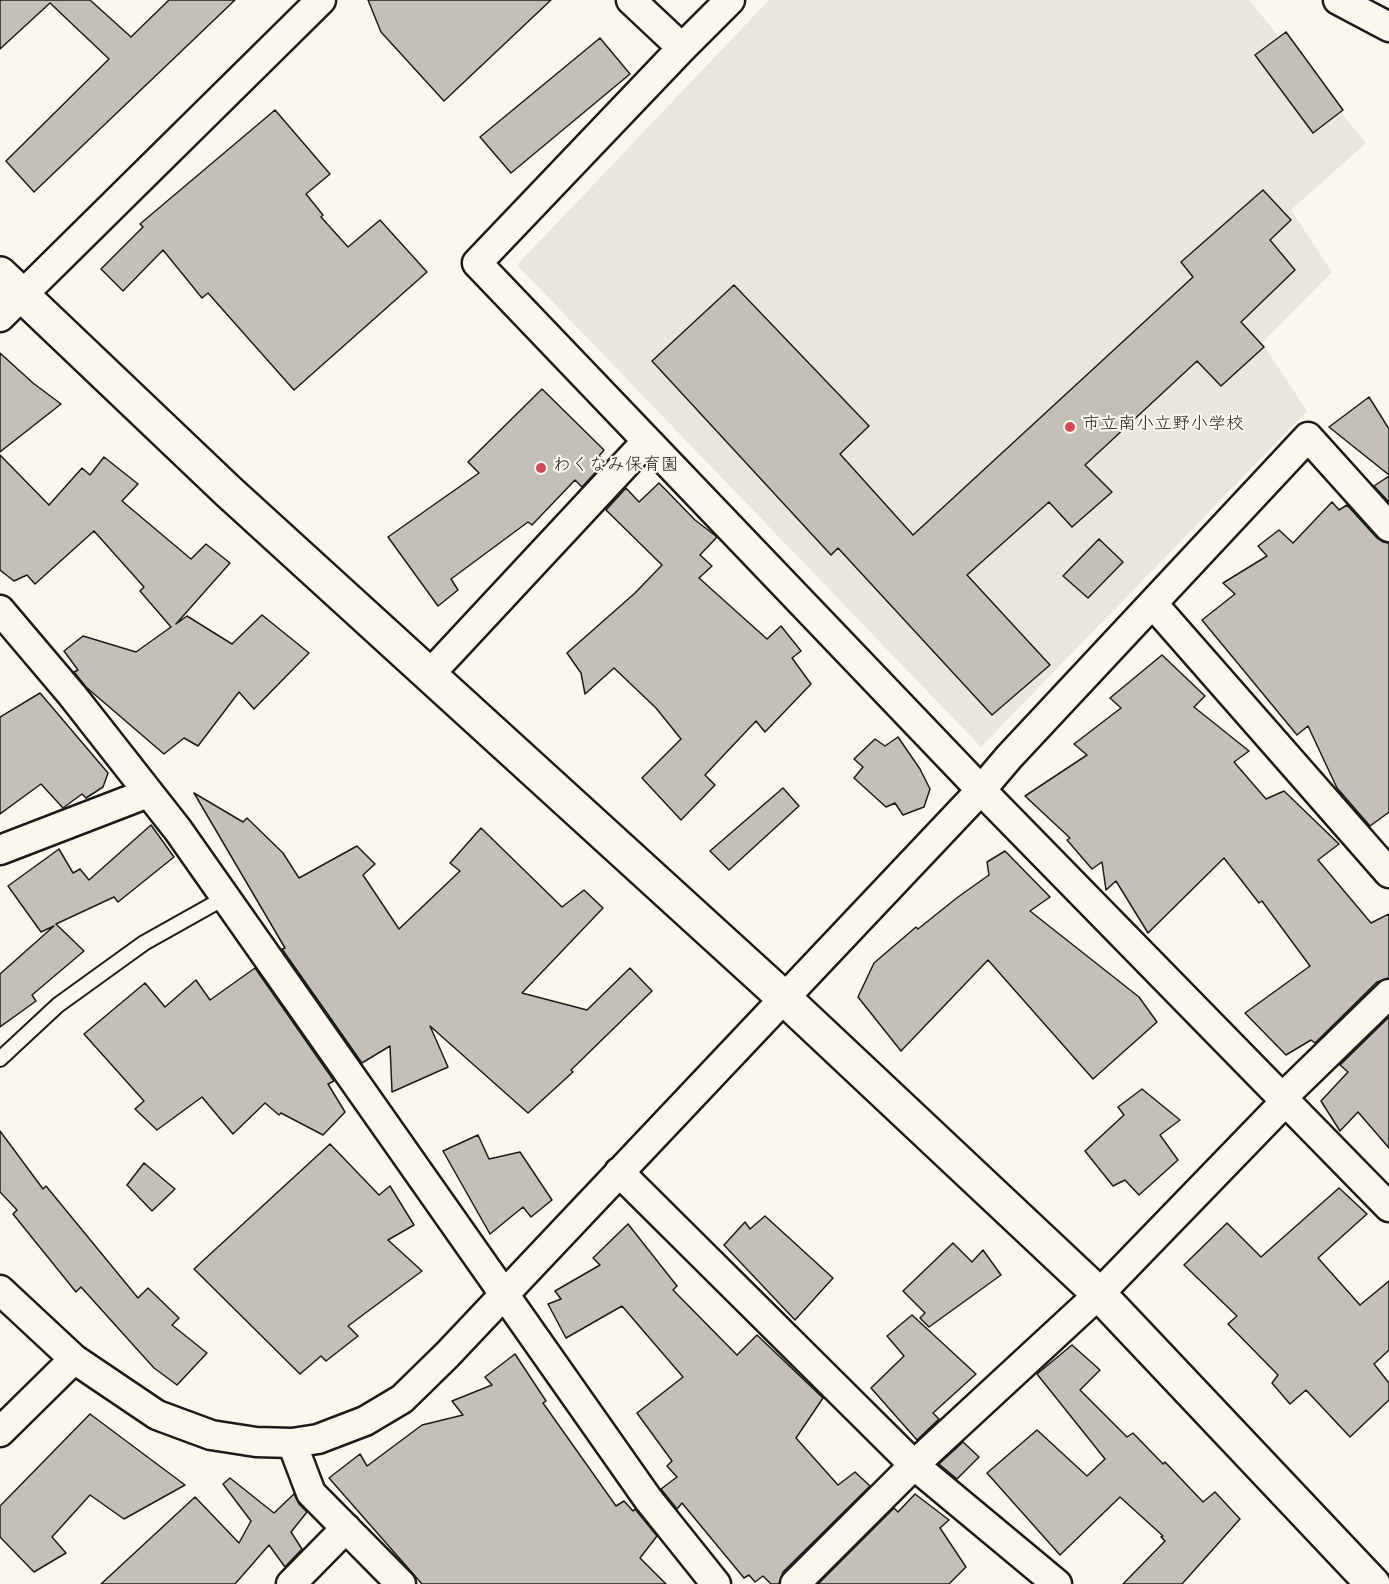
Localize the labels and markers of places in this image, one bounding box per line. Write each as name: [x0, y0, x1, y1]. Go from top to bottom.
place label: 市立南小立野小学校: [1082, 416, 1244, 438]
marker: 市立南小立野小学校: [1063, 420, 1077, 434]
place label: わくなみ保育園: [553, 457, 679, 479]
marker: わくなみ保育園: [534, 461, 548, 475]

